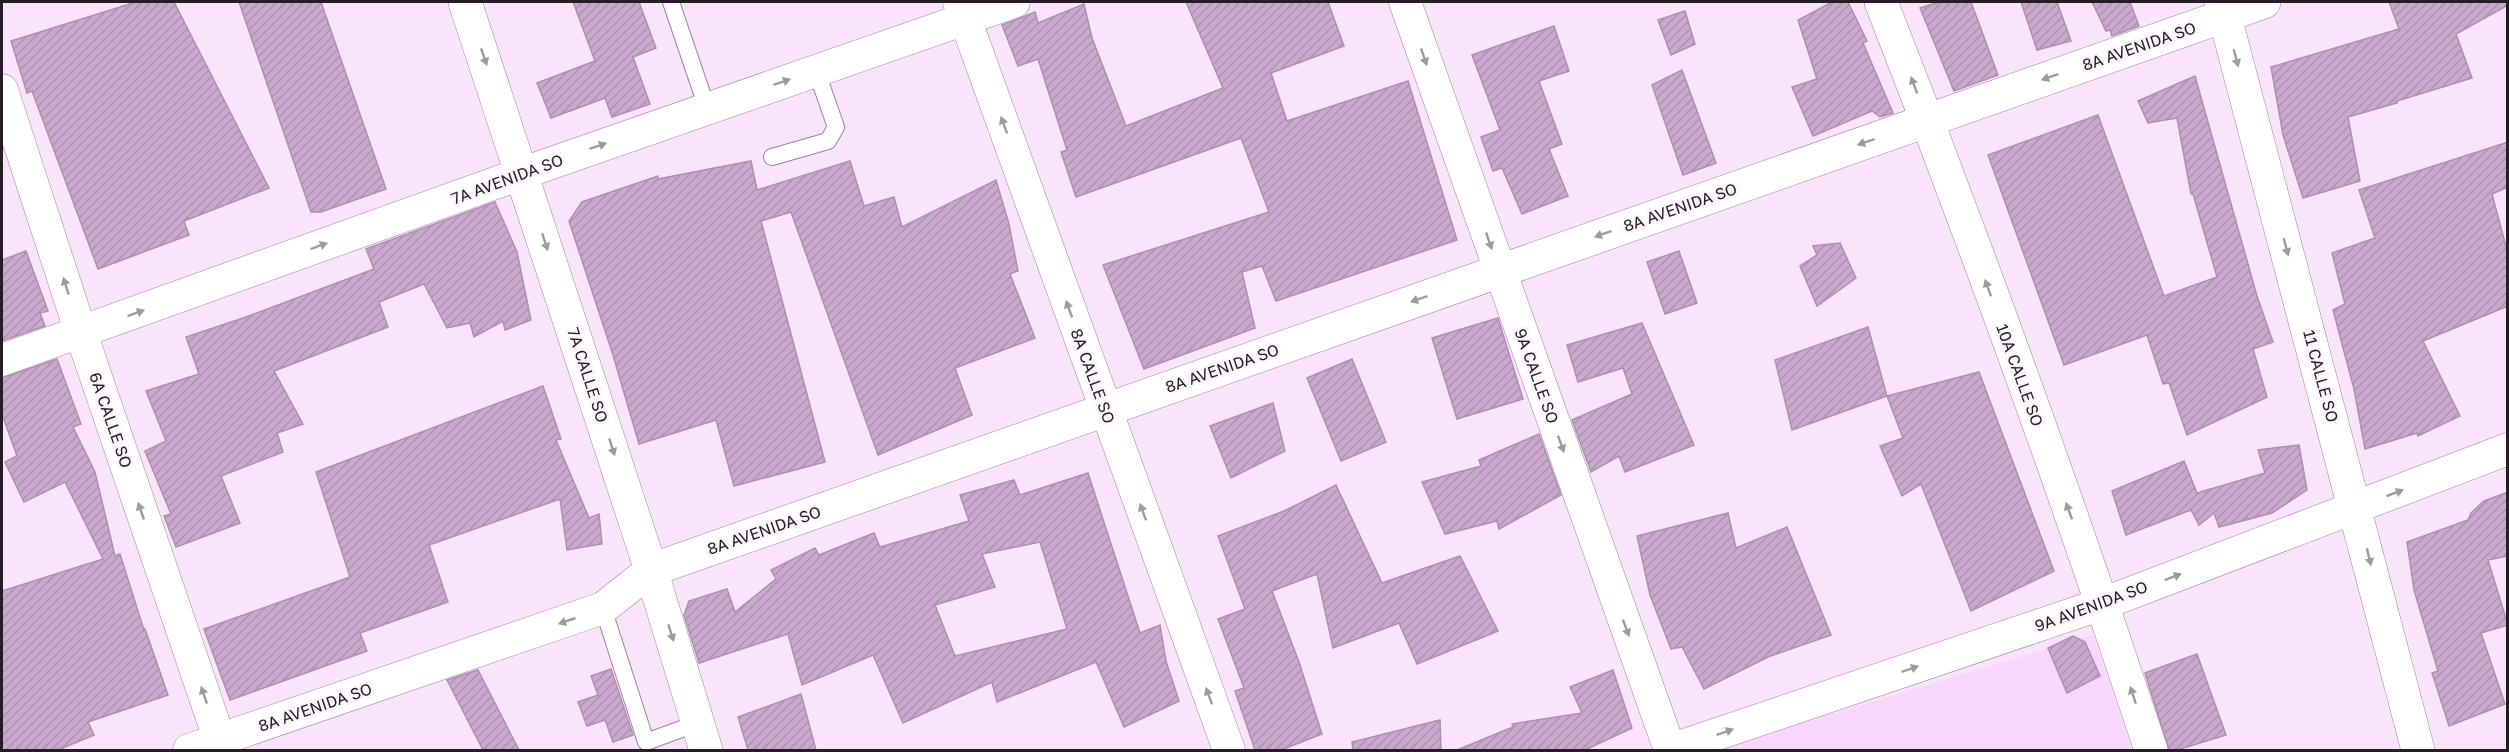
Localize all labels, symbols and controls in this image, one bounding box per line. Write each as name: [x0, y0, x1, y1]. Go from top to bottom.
street label: 8A AVENIDA SO: [2079, 17, 2199, 75]
one-way arrow: [479, 48, 489, 66]
one-way arrow: [1420, 48, 1430, 66]
one-way arrow: [2232, 49, 2241, 67]
one-way arrow: [2041, 72, 2059, 82]
one-way arrow: [1909, 76, 1918, 94]
one-way arrow: [773, 77, 791, 87]
one-way arrow: [998, 116, 1008, 134]
one-way arrow: [1857, 137, 1875, 147]
one-way arrow: [589, 141, 607, 151]
street label: 7A AVENIDA SO: [448, 149, 566, 209]
street label: 8A AVENIDA SO: [1620, 178, 1740, 236]
one-way arrow: [1594, 230, 1612, 240]
one-way arrow: [1484, 232, 1494, 250]
one-way arrow: [541, 233, 551, 251]
one-way arrow: [2282, 237, 2292, 256]
one-way arrow: [310, 241, 328, 251]
one-way arrow: [61, 277, 70, 295]
one-way arrow: [1983, 279, 1993, 297]
one-way arrow: [1410, 294, 1428, 304]
one-way arrow: [1064, 300, 1074, 318]
one-way arrow: [127, 307, 145, 317]
street label: 10A CALLE SO: [1992, 321, 2048, 429]
street label: 7A CALLE SO: [563, 325, 613, 425]
street label: 8A CALLE SO: [1067, 326, 1119, 426]
street label: 9A CALLE SO: [1511, 326, 1563, 426]
street label: 11 CALLE SO: [2299, 328, 2343, 424]
street label: 8A AVENIDA SO: [1162, 339, 1282, 397]
street label: 6A CALLE SO: [85, 370, 137, 470]
one-way arrow: [1556, 435, 1566, 453]
one-way arrow: [608, 438, 617, 456]
one-way arrow: [2386, 487, 2404, 497]
one-way arrow: [136, 501, 146, 519]
street label: 8A AVENIDA SO: [704, 501, 824, 559]
one-way arrow: [2063, 502, 2073, 520]
one-way arrow: [1137, 503, 1147, 521]
one-way arrow: [2364, 548, 2374, 566]
one-way arrow: [2164, 572, 2182, 581]
street label: 9A AVENIDA SO: [2032, 576, 2150, 636]
one-way arrow: [558, 616, 576, 626]
one-way arrow: [1622, 619, 1632, 637]
one-way arrow: [667, 624, 676, 642]
one-way arrow: [1901, 664, 1919, 673]
street label: 8A AVENIDA SO: [255, 678, 375, 736]
one-way arrow: [199, 686, 209, 704]
one-way arrow: [1204, 686, 1214, 704]
one-way arrow: [2127, 686, 2137, 704]
one-way arrow: [1716, 726, 1734, 736]

